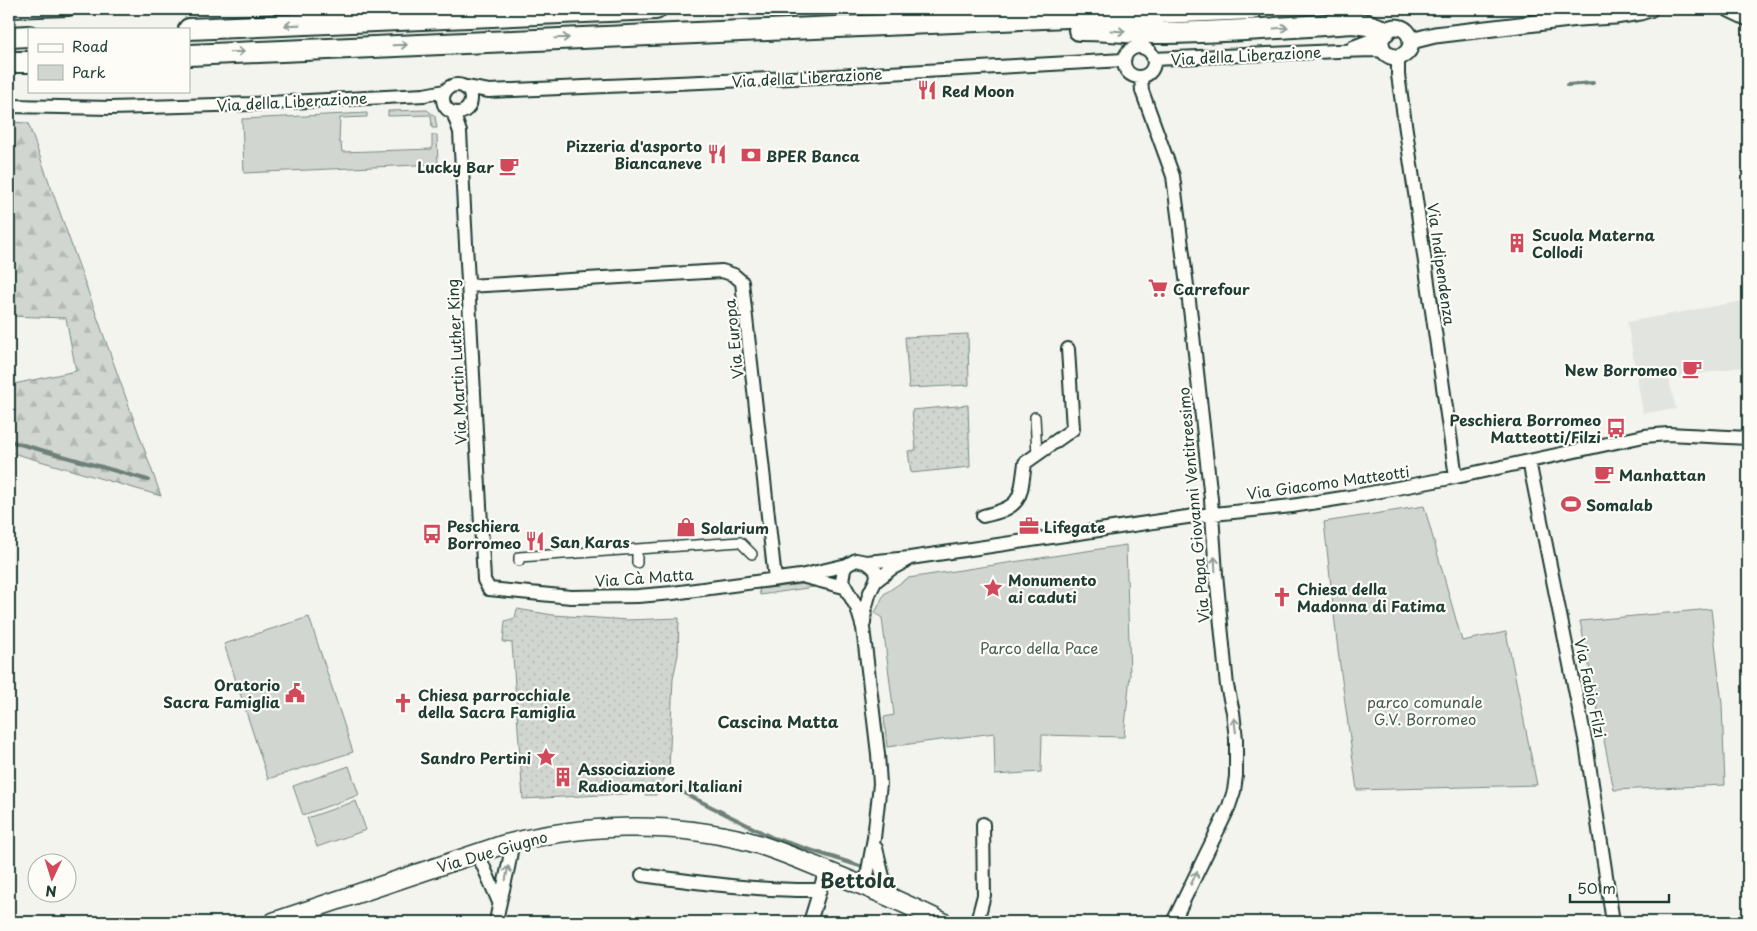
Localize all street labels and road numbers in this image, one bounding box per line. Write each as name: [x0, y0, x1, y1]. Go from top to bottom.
street label: Via della Liberazione: [1170, 40, 1322, 70]
street label: Via della Liberazione: [731, 62, 883, 92]
street label: Via della Liberazione: [216, 86, 368, 116]
street label: Via Indipendenza: [1422, 201, 1462, 327]
street label: Via Martin Luther King: [440, 278, 472, 446]
street label: Via Europa: [717, 298, 749, 380]
street label: Via Papa Giovanni Ventitreesimo: [1171, 386, 1215, 624]
street label: Via Giacomo Matteotti: [1245, 459, 1411, 505]
street label: Via Cà Matta: [594, 562, 695, 592]
street label: Via Fabio Filzi: [1569, 636, 1613, 740]
street label: Via Due Giugno: [434, 824, 550, 878]

